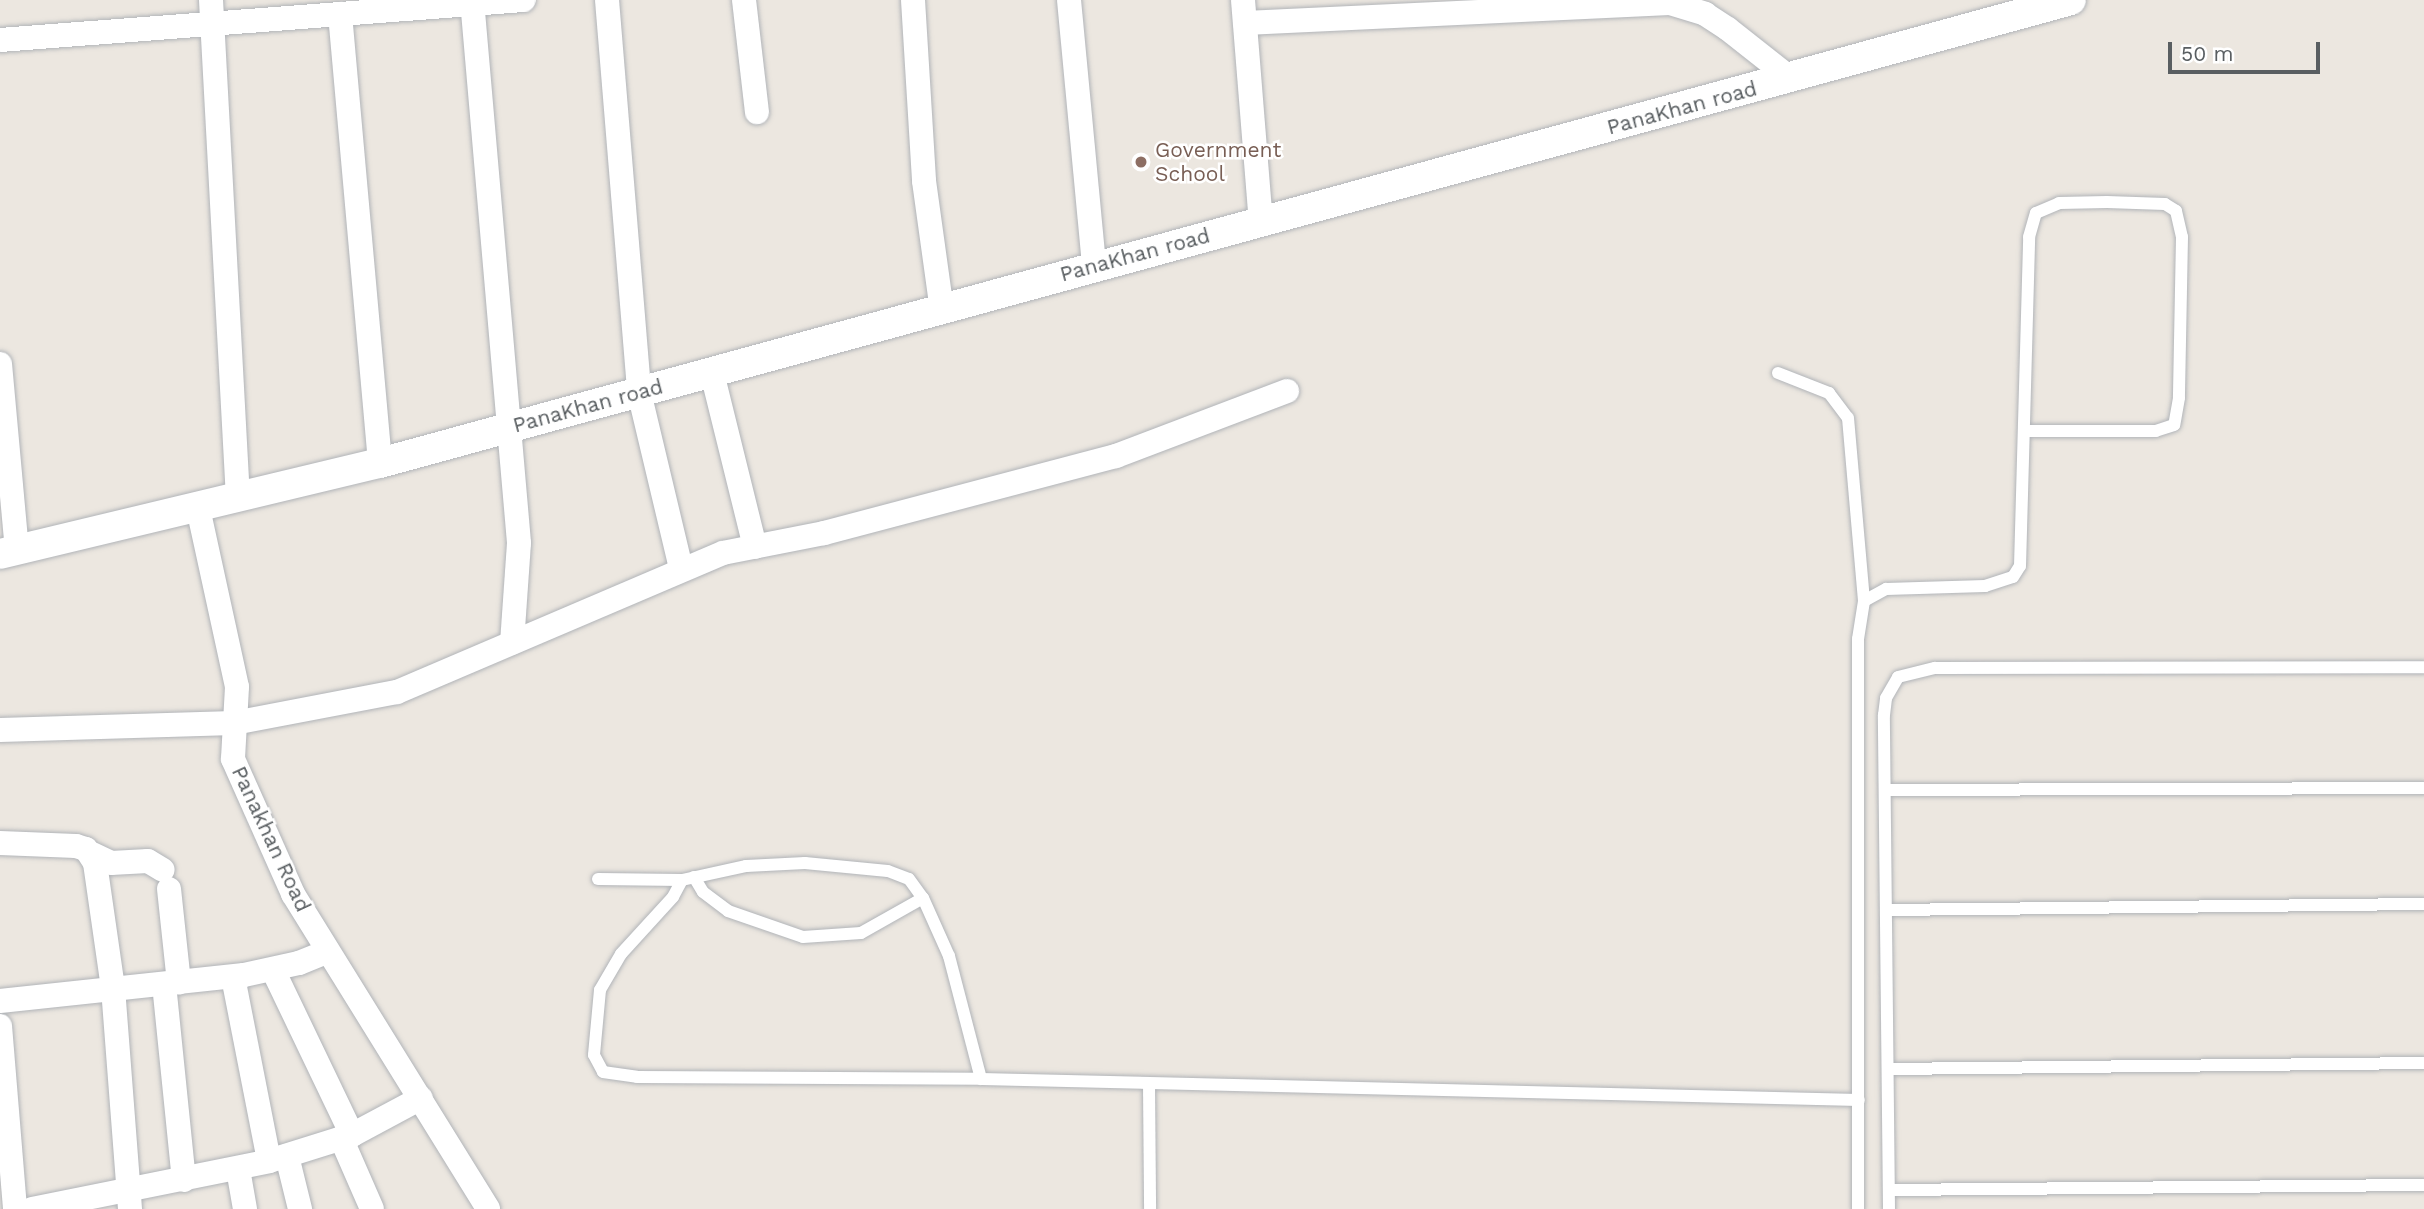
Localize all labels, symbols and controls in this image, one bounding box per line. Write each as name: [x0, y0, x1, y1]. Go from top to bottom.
scale bar: [2172, 28, 2324, 72]
text: 50 m: [2181, 41, 2233, 66]
street label: PanaKhan road: [1604, 76, 1760, 140]
place label: Government School: [1155, 137, 1281, 187]
marker: Government School: [1133, 154, 1149, 170]
street label: PanaKhan road: [1057, 223, 1213, 287]
street label: PanaKhan road: [510, 374, 666, 438]
street label: Panakhan Road: [226, 762, 316, 916]

